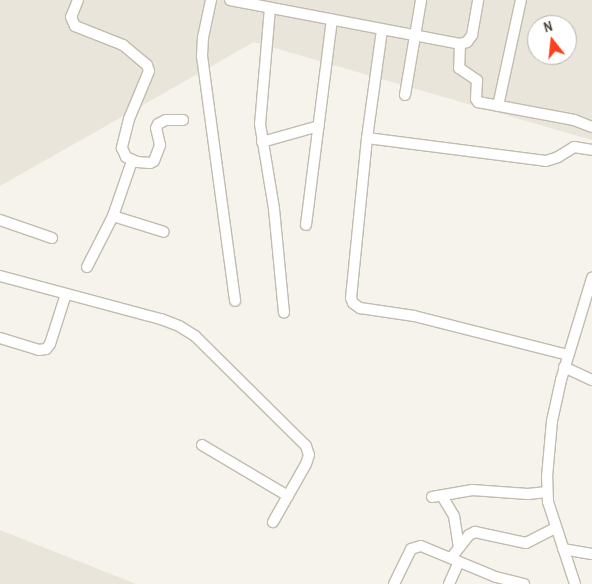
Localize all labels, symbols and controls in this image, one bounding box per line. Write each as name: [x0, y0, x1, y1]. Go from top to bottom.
north arrow: [527, 15, 577, 65]
text: N: [542, 17, 555, 36]

